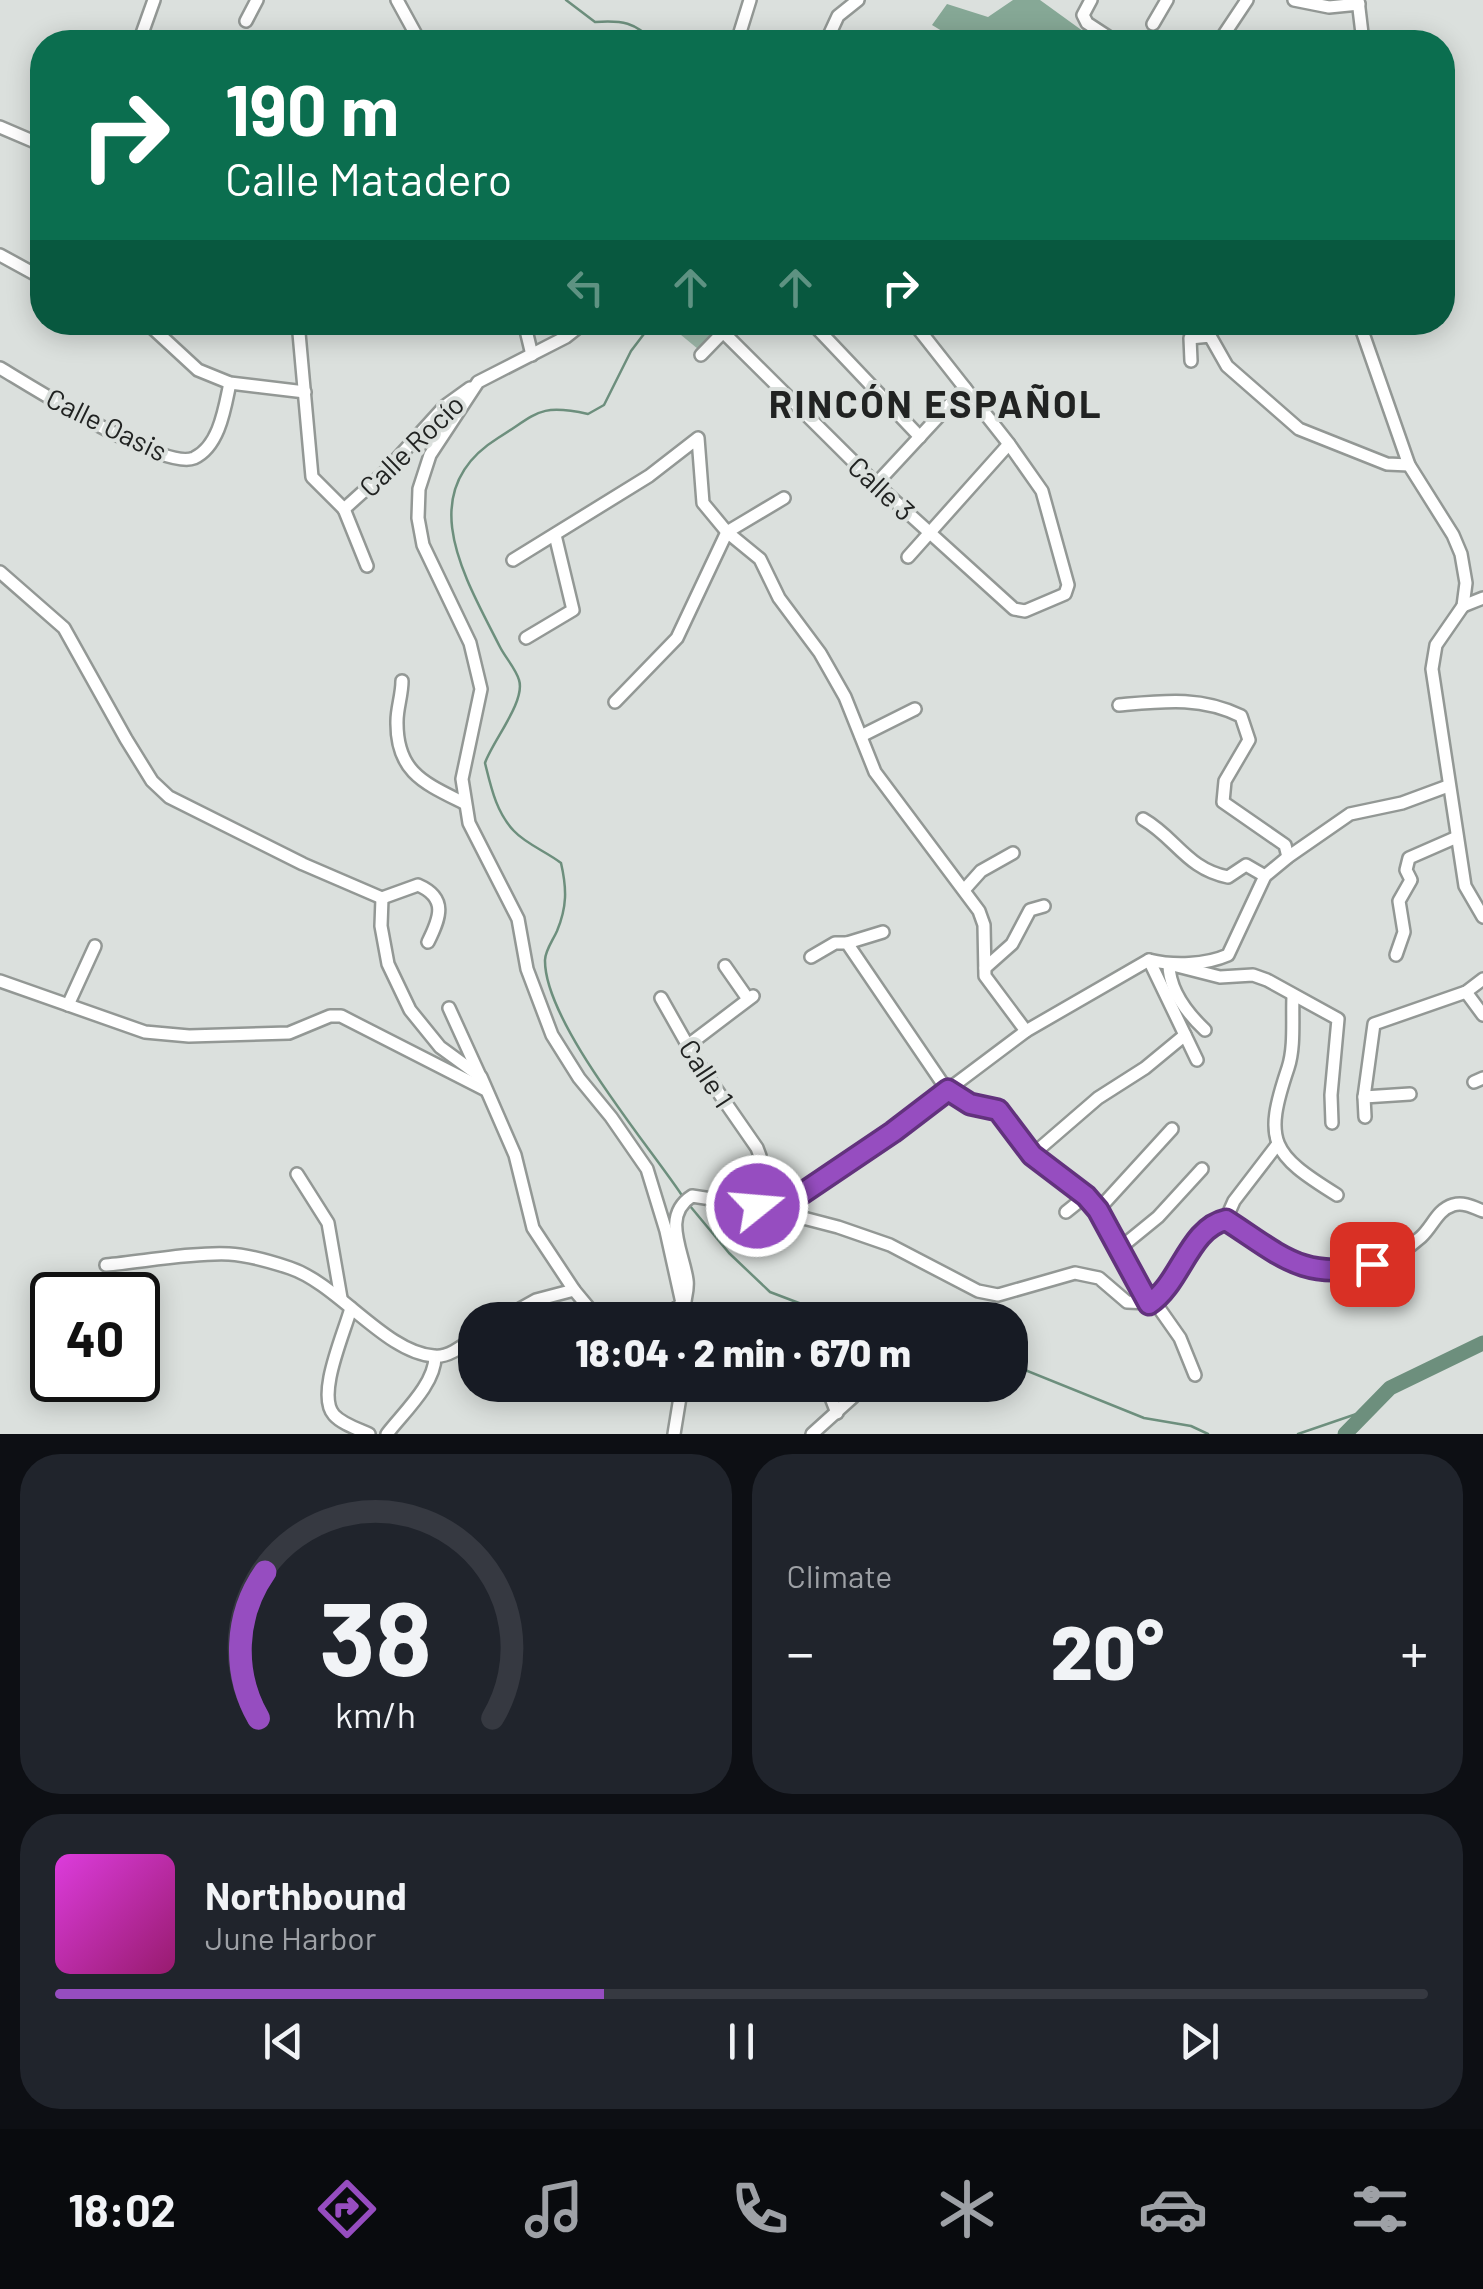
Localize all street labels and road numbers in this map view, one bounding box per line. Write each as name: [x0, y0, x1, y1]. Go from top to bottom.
street label: Calle Oasis: [41, 380, 173, 468]
street label: Calle Rocío: [352, 387, 470, 503]
street label: Calle 3: [842, 449, 922, 527]
street label: Calle 1: [673, 1033, 741, 1113]

